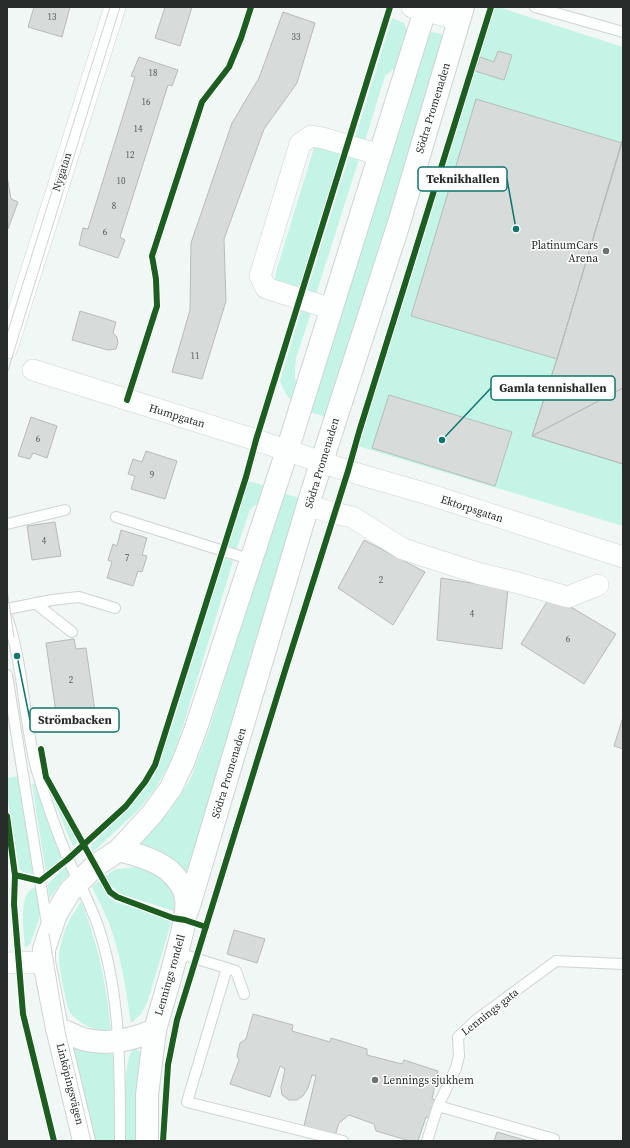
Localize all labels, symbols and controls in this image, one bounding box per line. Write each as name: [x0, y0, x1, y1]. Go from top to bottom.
house number: 13: [47, 11, 57, 23]
house number: 33: [291, 31, 301, 43]
street label: Södra Promenaden: [412, 61, 454, 155]
house number: 18: [148, 67, 158, 79]
house number: 16: [141, 96, 151, 108]
house number: 14: [133, 123, 143, 135]
house number: 12: [125, 149, 135, 161]
street label: Nygatan: [49, 150, 75, 193]
callout: Teknikhallen: [418, 167, 507, 191]
text: Teknikhallen: [426, 171, 500, 187]
house number: 10: [116, 175, 126, 187]
house number: 8: [112, 200, 117, 212]
house number: 6: [103, 226, 108, 238]
place label: PlatinumCars Arena: [531, 238, 598, 266]
marker: PlatinumCars Arena: [601, 246, 611, 256]
house number: 11: [190, 350, 200, 362]
callout: Gamla tennishallen: [491, 376, 615, 400]
text: Gamla tennishallen: [499, 380, 607, 396]
street label: Humpgatan: [147, 400, 207, 432]
street label: Södra Promenaden: [301, 416, 343, 510]
house number: 6: [36, 433, 41, 445]
house number: 9: [150, 469, 155, 481]
street label: Ektorpsgatan: [439, 492, 506, 526]
house number: 4: [42, 535, 47, 547]
house number: 7: [125, 552, 130, 564]
house number: 2: [379, 574, 384, 586]
house number: 4: [470, 608, 475, 620]
house number: 6: [566, 633, 571, 645]
house number: 2: [69, 674, 74, 686]
callout: Strömbacken: [30, 708, 119, 732]
text: Strömbacken: [38, 712, 112, 728]
street label: Södra Promenaden: [208, 726, 250, 820]
street label: Lennings rondell: [151, 933, 189, 1017]
street label: Lennings gata: [458, 985, 522, 1039]
street label: Linköpingsvägen: [53, 1042, 87, 1127]
place label: Lennings sjukhem: [383, 1073, 474, 1088]
marker: Lennings sjukhem: [370, 1075, 380, 1085]

